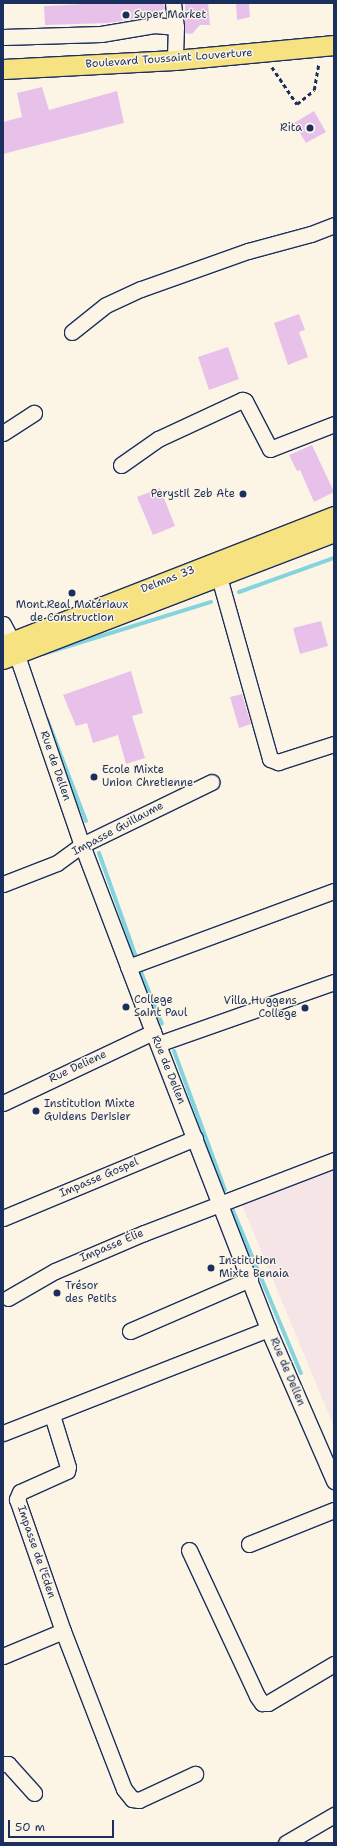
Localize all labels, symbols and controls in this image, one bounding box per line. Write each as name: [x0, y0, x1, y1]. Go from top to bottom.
place label: Super Market: [134, 8, 206, 22]
marker: Super Market: [121, 10, 131, 20]
street label: Boulevard Toussaint Louverture: [85, 47, 253, 71]
place label: Rita: [280, 121, 302, 135]
marker: Rita: [305, 123, 315, 133]
place label: Perystil Zeb Ate: [151, 487, 235, 501]
marker: Perystil Zeb Ate: [238, 489, 248, 499]
street label: Delmas 33: [139, 564, 197, 596]
marker: Mont.Real Matériaux de Construction: [67, 588, 77, 598]
place label: Mont.Real Matériaux de Construction: [16, 599, 128, 625]
street label: Rue de Dellen: [37, 729, 73, 803]
place label: Ecole Mixte Union Chretienne: [102, 764, 193, 790]
marker: Ecole Mixte Union Chretienne: [89, 772, 99, 782]
street label: Impasse Guillaume: [70, 799, 166, 859]
place label: College Saint Paul: [134, 994, 187, 1020]
place label: Villa Huggens College: [223, 995, 297, 1021]
marker: College Saint Paul: [121, 1002, 131, 1012]
marker: Villa Huggens College: [300, 1003, 310, 1013]
street label: Rue de Dellen: [148, 1034, 188, 1106]
street label: Rue Deliene: [47, 1048, 109, 1086]
place label: Institution Mixte Guidens Derisier: [44, 1098, 135, 1124]
marker: Institution Mixte Guidens Derisier: [31, 1106, 41, 1116]
street label: Impasse Gospel: [58, 1155, 140, 1201]
street label: Impasse Élie: [78, 1227, 146, 1265]
place label: Institution Mixte Benaia: [219, 1255, 289, 1281]
marker: Institution Mixte Benaia: [206, 1263, 216, 1273]
place label: Trésor des Petits: [65, 1280, 117, 1306]
marker: Trésor des Petits: [52, 1288, 62, 1298]
street label: Rue de Dellen: [267, 1336, 307, 1408]
street label: Impasse de l'Eden: [14, 1504, 58, 1600]
scale bar: [10, 1812, 116, 1838]
text: 50 m: [15, 1819, 45, 1835]

